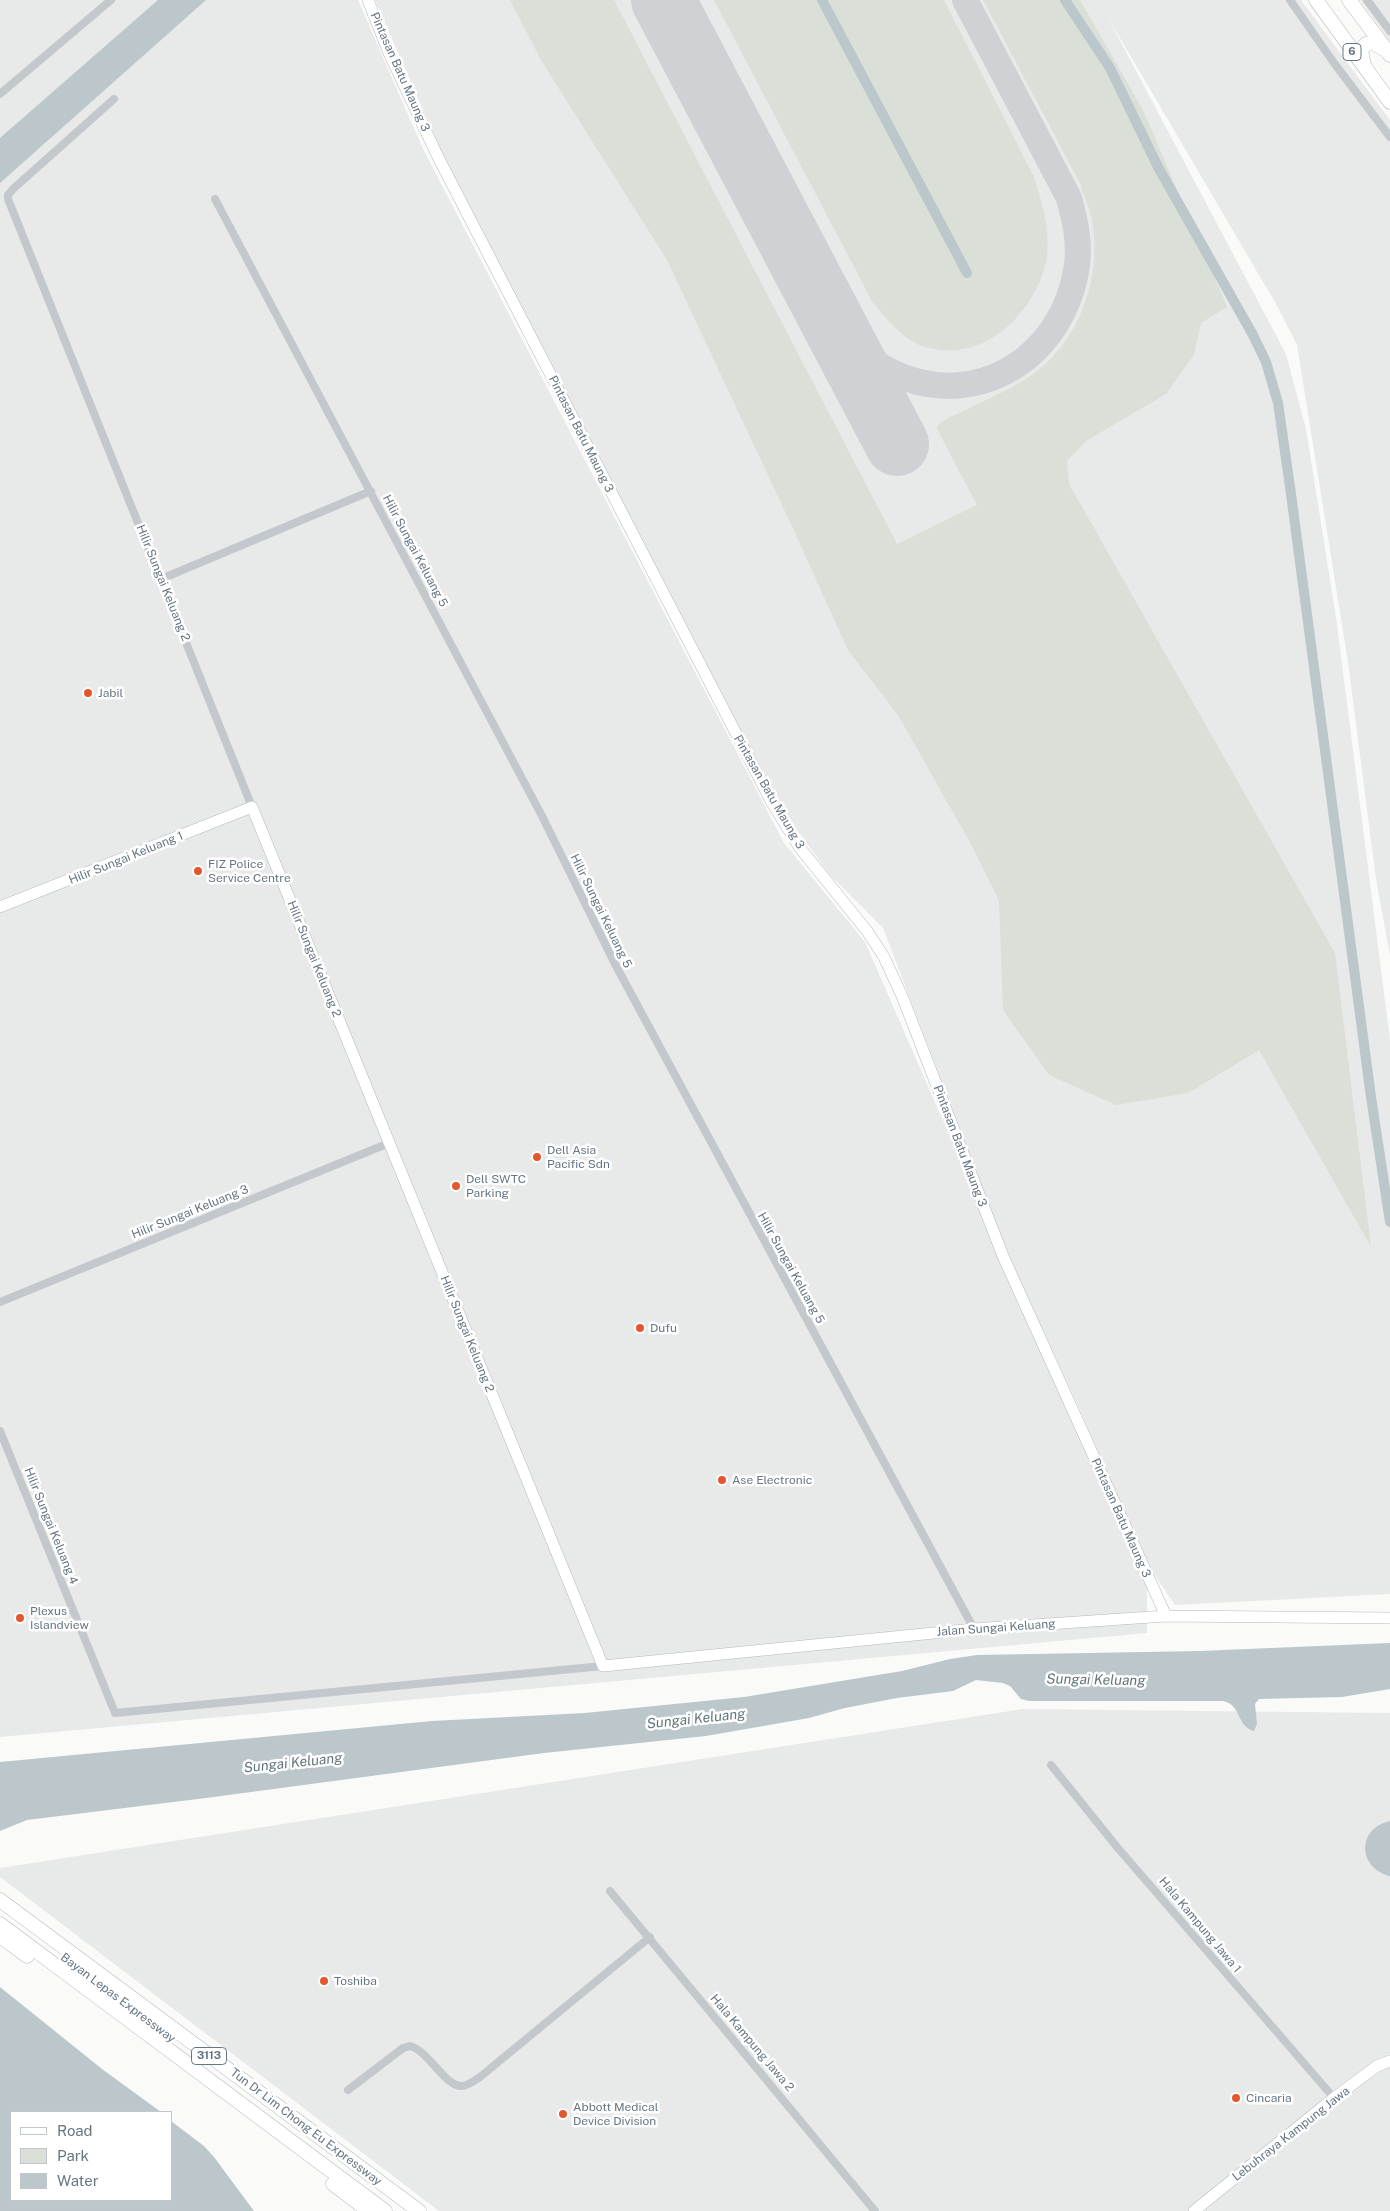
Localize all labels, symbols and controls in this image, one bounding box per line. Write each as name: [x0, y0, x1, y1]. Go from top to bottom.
street label: Pintasan Batu Maung 3: [367, 10, 433, 134]
road number: 6: [1343, 44, 1361, 61]
street label: Pintasan Batu Maung 3: [545, 373, 617, 495]
street label: Hilir Sungai Keluang 5: [379, 492, 451, 610]
street label: Hilir Sungai Keluang 2: [133, 523, 193, 643]
place label: Jabil: [98, 686, 123, 700]
marker: Jabil: [82, 687, 94, 699]
street label: Pintasan Batu Maung 3: [730, 732, 808, 852]
street label: Hilir Sungai Keluang 1: [67, 828, 185, 888]
street label: Hilir Sungai Keluang 5: [567, 852, 635, 970]
place label: FIZ Police Service Centre: [208, 857, 291, 885]
marker: FIZ Police Service Centre: [192, 865, 204, 877]
street label: Hilir Sungai Keluang 2: [284, 899, 344, 1019]
street label: Pintasan Batu Maung 3: [930, 1083, 990, 1209]
place label: Dell Asia Pacific Sdn: [547, 1143, 610, 1171]
marker: Dell Asia Pacific Sdn: [531, 1151, 543, 1163]
place label: Dell SWTC Parking: [466, 1172, 526, 1200]
marker: Dell SWTC Parking: [450, 1180, 462, 1192]
street label: Hilir Sungai Keluang 3: [129, 1182, 251, 1242]
street label: Hilir Sungai Keluang 5: [754, 1210, 828, 1326]
street label: Hilir Sungai Keluang 2: [437, 1274, 497, 1394]
place label: Dufu: [650, 1321, 677, 1335]
marker: Dufu: [634, 1322, 646, 1334]
street label: Pintasan Batu Maung 3: [1088, 1456, 1154, 1580]
street label: Hilir Sungai Keluang 4: [21, 1465, 81, 1587]
place label: Ase Electronic: [732, 1473, 812, 1487]
marker: Ase Electronic: [716, 1474, 728, 1486]
place label: Plexus Islandview: [30, 1604, 89, 1632]
marker: Plexus Islandview: [14, 1612, 26, 1624]
street label: Jalan Sungai Keluang: [936, 1617, 1056, 1639]
water label: Sungai Keluang: [1046, 1671, 1146, 1689]
water label: Sungai Keluang: [646, 1705, 746, 1733]
water label: Sungai Keluang: [243, 1749, 343, 1777]
street label: Hala Kampung Jawa 1: [1156, 1874, 1244, 1976]
street label: Bayan Lepas Expressway: [58, 1950, 178, 2046]
place label: Toshiba: [334, 1974, 377, 1988]
marker: Toshiba: [318, 1975, 330, 1987]
street label: Hala Kampung Jawa 2: [707, 1991, 797, 2095]
road number: 3113: [192, 2048, 226, 2064]
street label: Tun Dr Lim Chong Eu Expressway: [227, 2065, 385, 2189]
street label: Lebuhraya Kampung Jawa: [1229, 2084, 1353, 2184]
place label: Cincaria: [1246, 2091, 1292, 2105]
marker: Cincaria: [1230, 2092, 1242, 2104]
place label: Abbott Medical Device Division: [573, 2100, 658, 2128]
marker: Abbott Medical Device Division: [557, 2108, 569, 2120]
legend: [10, 2111, 172, 2201]
text: Road: [57, 2122, 93, 2139]
text: Park: [57, 2147, 89, 2164]
text: Water: [57, 2172, 99, 2189]

